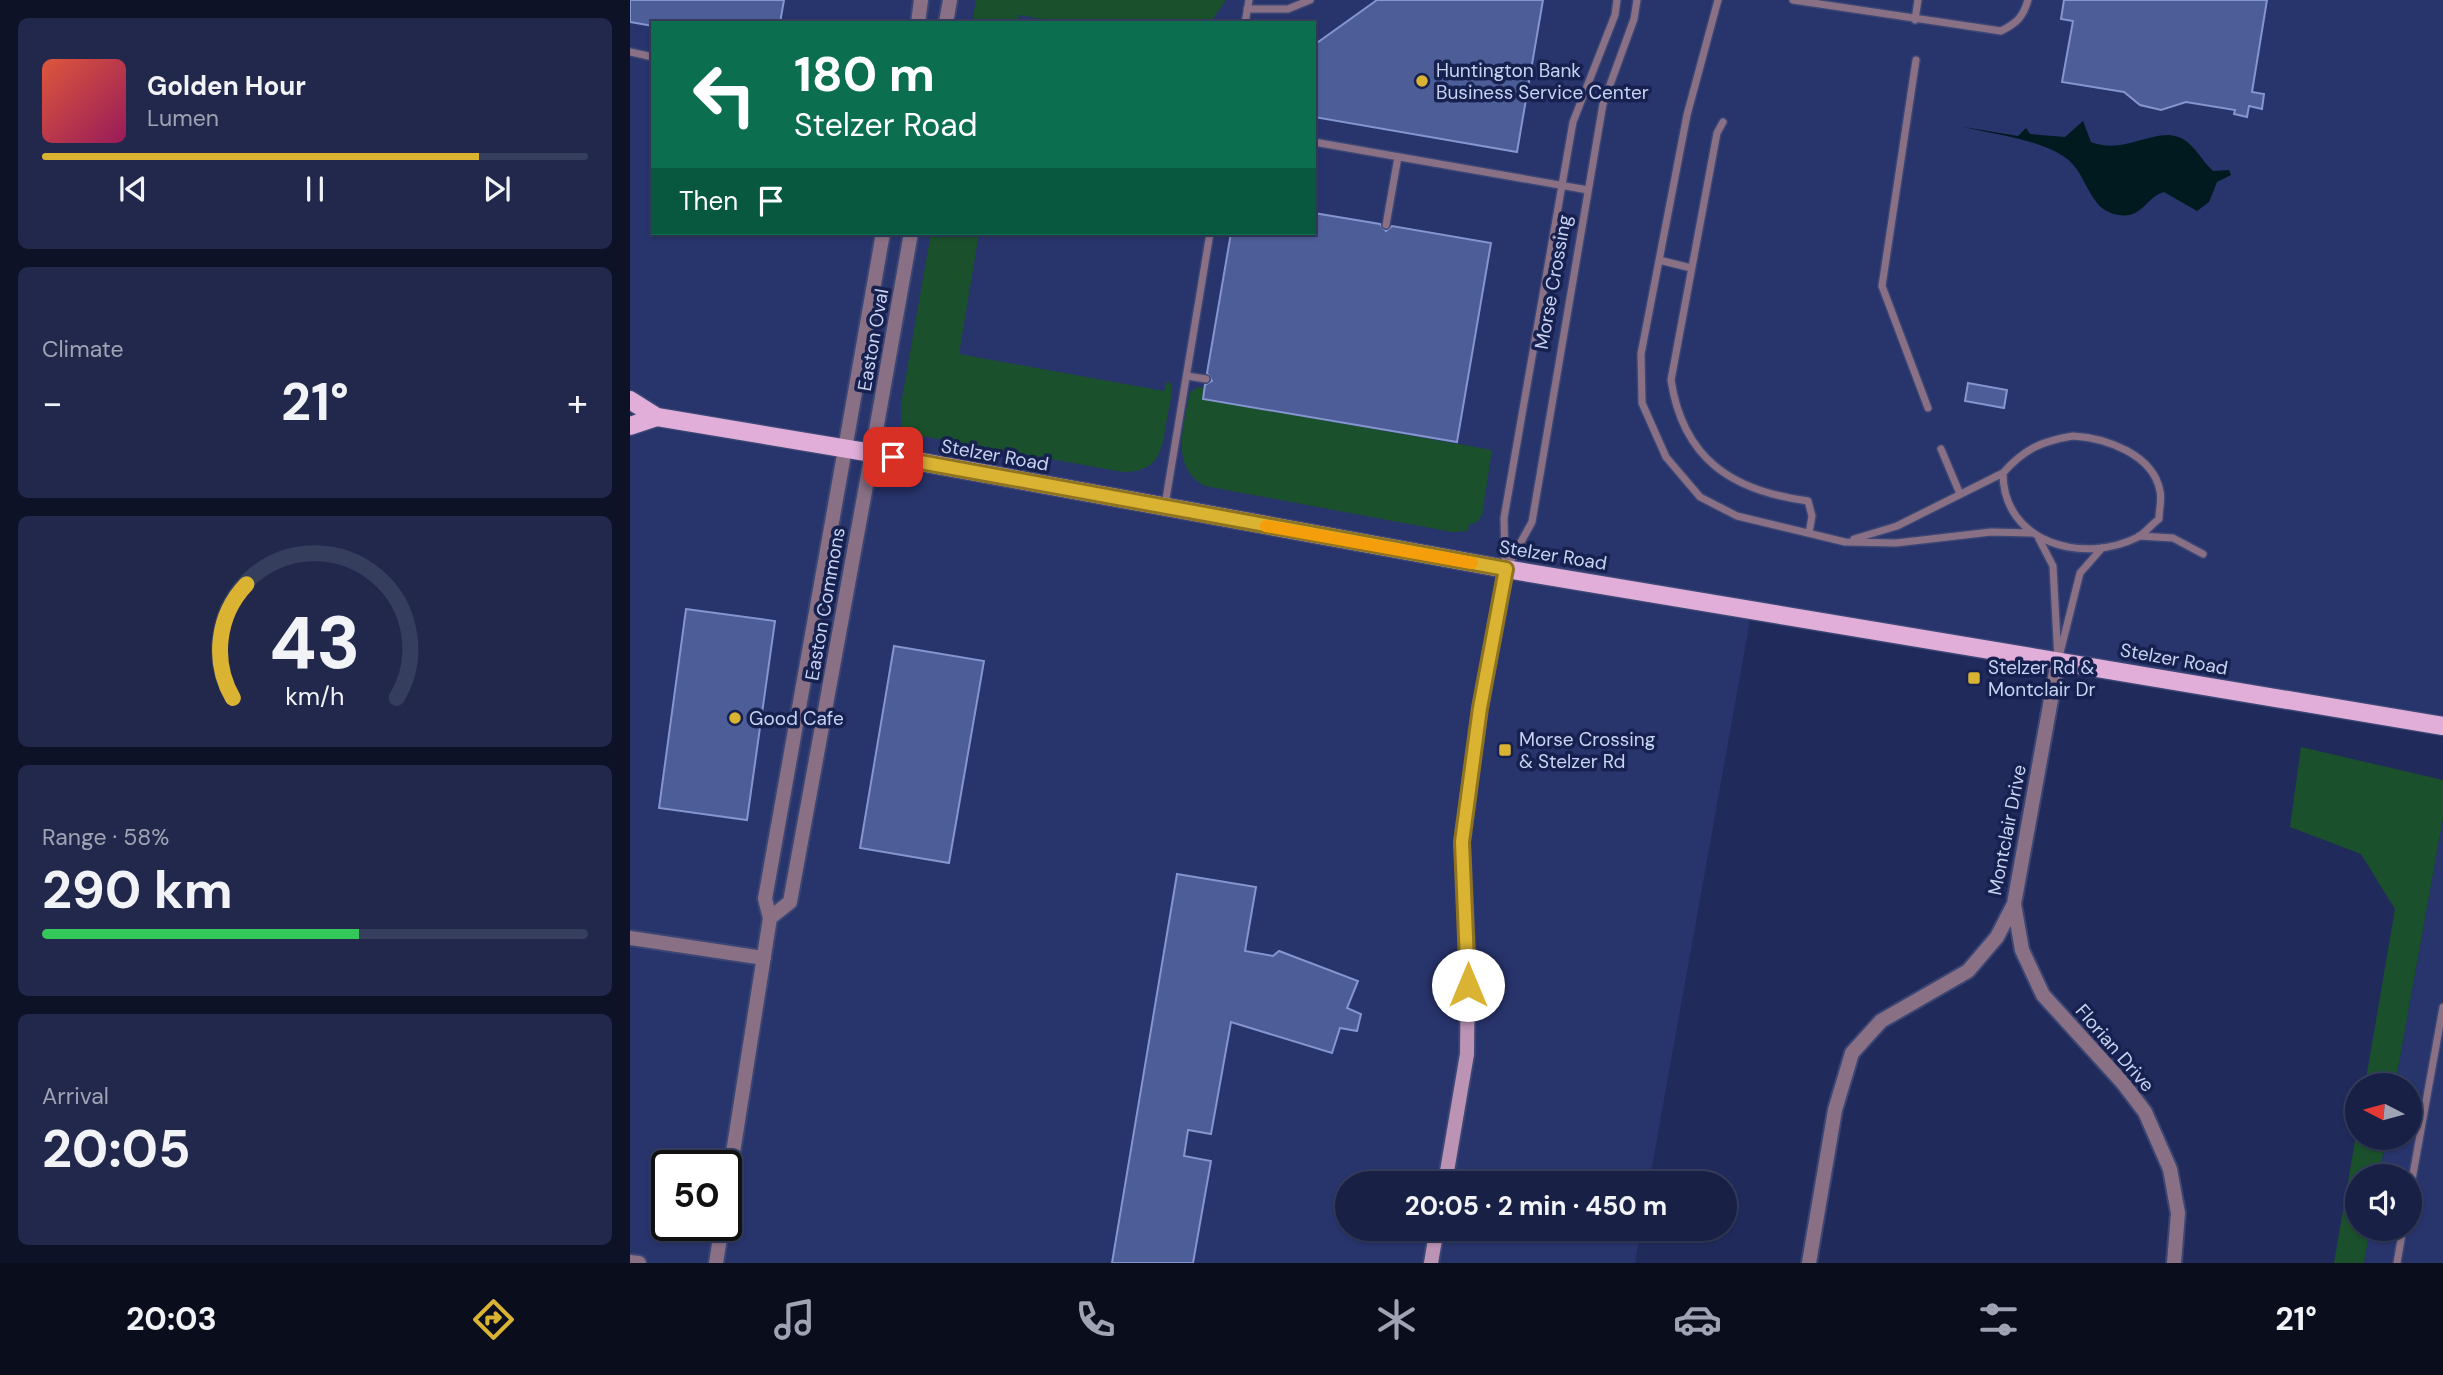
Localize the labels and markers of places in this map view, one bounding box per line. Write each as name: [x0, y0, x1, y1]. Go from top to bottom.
place label: Huntington Bank Business Service Center: [1436, 58, 1649, 105]
marker: Huntington Bank Business Service Center: [1414, 73, 1430, 89]
pin: [863, 427, 923, 487]
place label: Stelzer Rd & Montclair Dr: [1988, 655, 2096, 702]
marker: Stelzer Rd & Montclair Dr: [1966, 670, 1982, 686]
place label: Good Cafe: [749, 706, 844, 731]
marker: Good Cafe: [727, 710, 743, 726]
place label: Morse Crossing & Stelzer Rd: [1519, 727, 1656, 774]
marker: Morse Crossing & Stelzer Rd: [1497, 742, 1513, 758]

